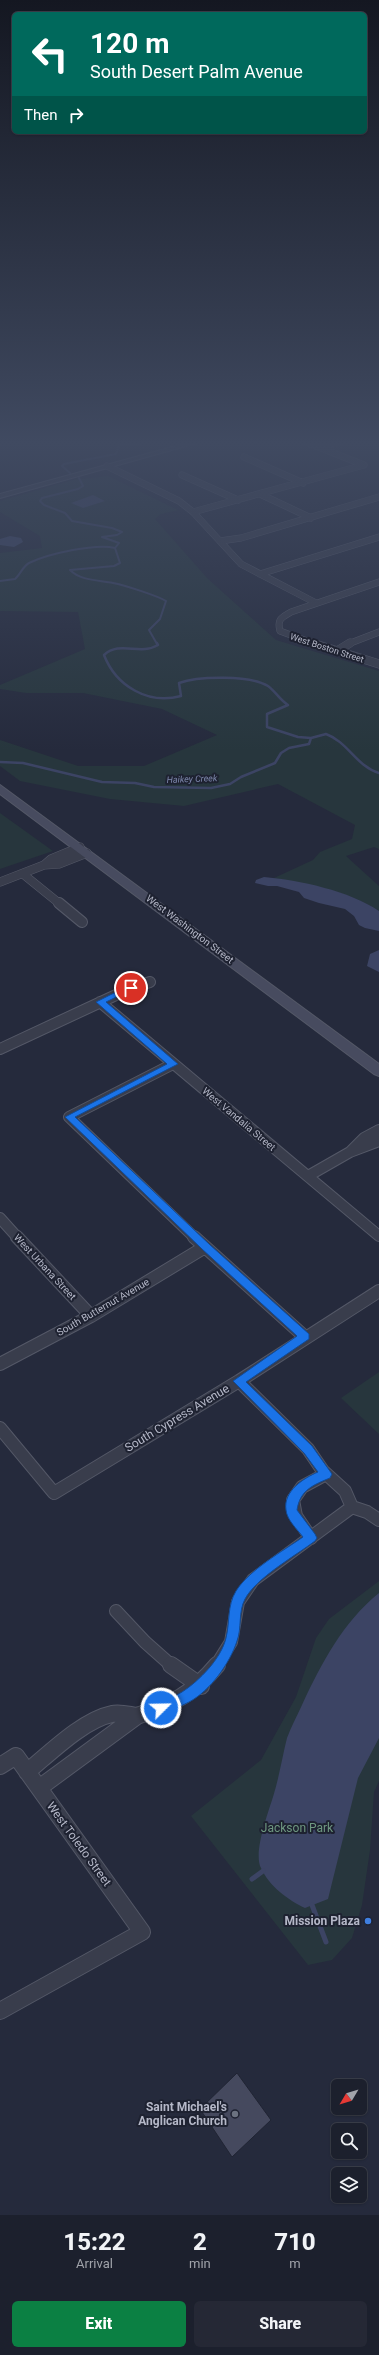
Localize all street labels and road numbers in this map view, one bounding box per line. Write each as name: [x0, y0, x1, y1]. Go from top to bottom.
street label: West Boston Street: [289, 631, 365, 665]
street label: West Washington Street: [144, 893, 236, 965]
street label: West Vandalia Street: [200, 1085, 278, 1153]
street label: West Urbana Street: [12, 1232, 78, 1302]
street label: South Butternut Avenue: [55, 1276, 151, 1338]
street label: South Cypress Avenue: [122, 1381, 232, 1455]
street label: West Toledo Street: [44, 1799, 114, 1889]

